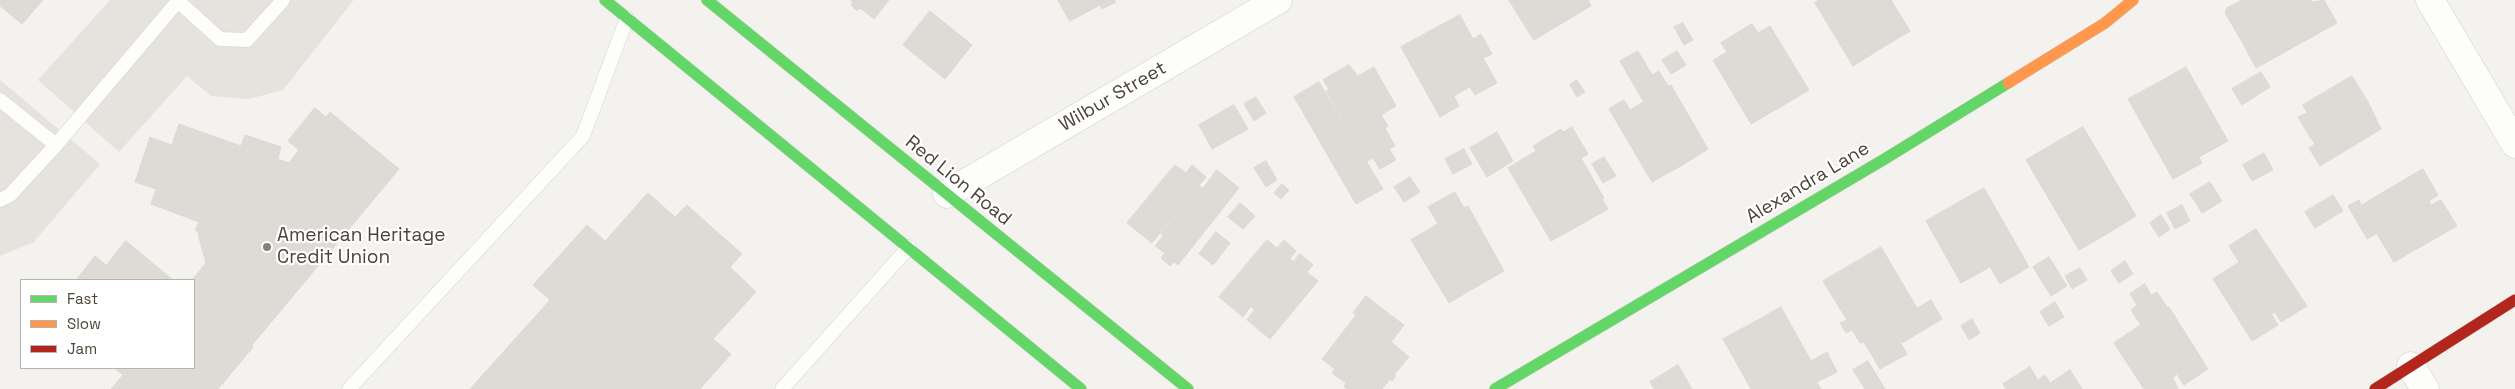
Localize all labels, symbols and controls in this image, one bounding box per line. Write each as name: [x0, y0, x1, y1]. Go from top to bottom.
street label: Wilbur Street: [1055, 57, 1171, 137]
street label: Red Lion Road: [900, 131, 1016, 231]
street label: Alexandra Lane: [1742, 137, 1874, 229]
place label: American Heritage Credit Union: [277, 225, 446, 269]
marker: American Heritage Credit Union: [261, 241, 273, 253]
legend: [20, 279, 195, 369]
text: Fast: [67, 289, 98, 308]
text: Slow: [67, 314, 101, 333]
text: Jam: [67, 339, 97, 358]

